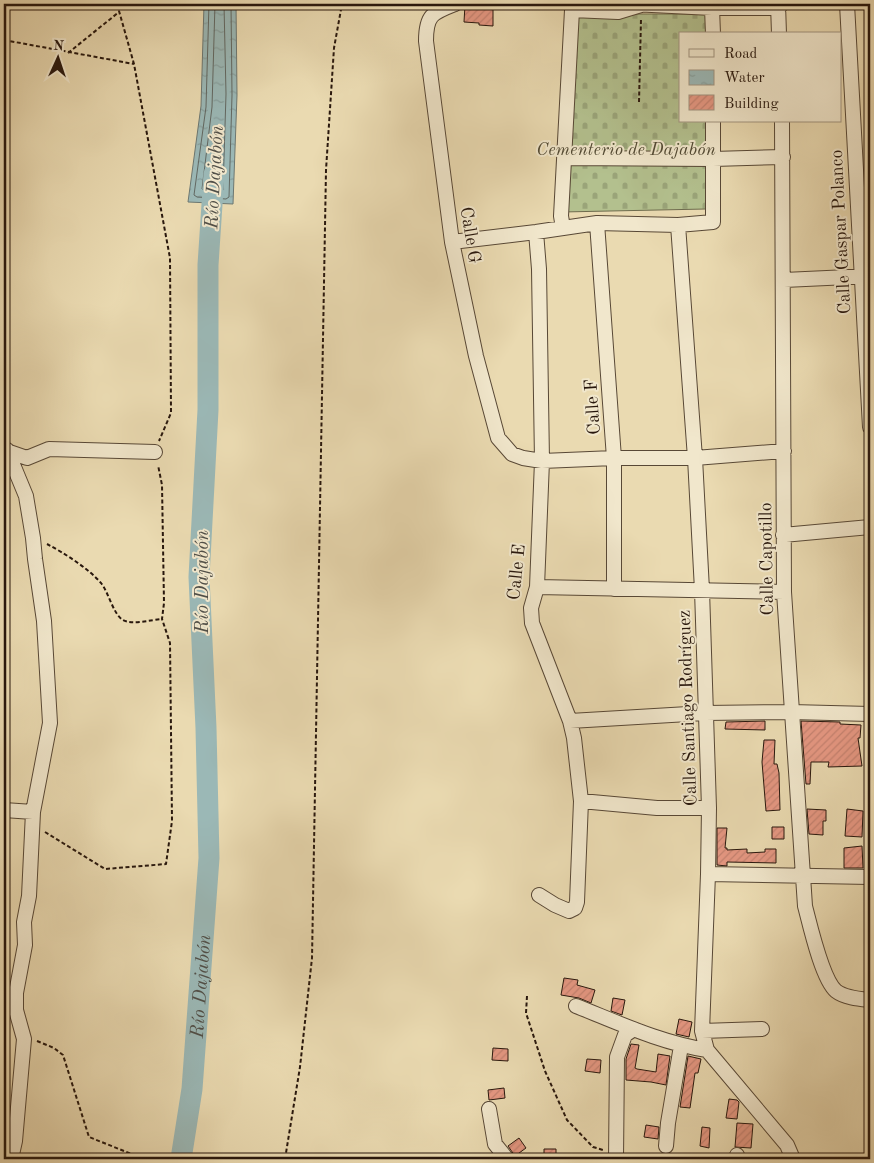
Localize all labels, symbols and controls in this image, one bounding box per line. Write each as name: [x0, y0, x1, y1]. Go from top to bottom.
north arrow: [32, 32, 82, 82]
legend: [679, 32, 842, 122]
text: N: [53, 39, 65, 53]
text: Road: [724, 47, 758, 62]
text: Water: [724, 71, 765, 86]
text: Building: [724, 97, 779, 112]
water label: Río Dajabón: [203, 125, 228, 230]
park label: Cementerio de Dajabón: [536, 141, 716, 159]
street label: Calle Gaspar Polanco: [828, 149, 854, 315]
street label: Calle G: [457, 206, 483, 265]
street label: Calle F: [582, 378, 604, 436]
street label: Calle Capotillo: [757, 502, 777, 616]
water label: Río Dajabón: [194, 530, 213, 635]
street label: Calle E: [505, 543, 529, 601]
street label: Calle Santiago Rodríguez: [676, 609, 700, 806]
water label: Río Dajabón: [189, 934, 215, 1040]

